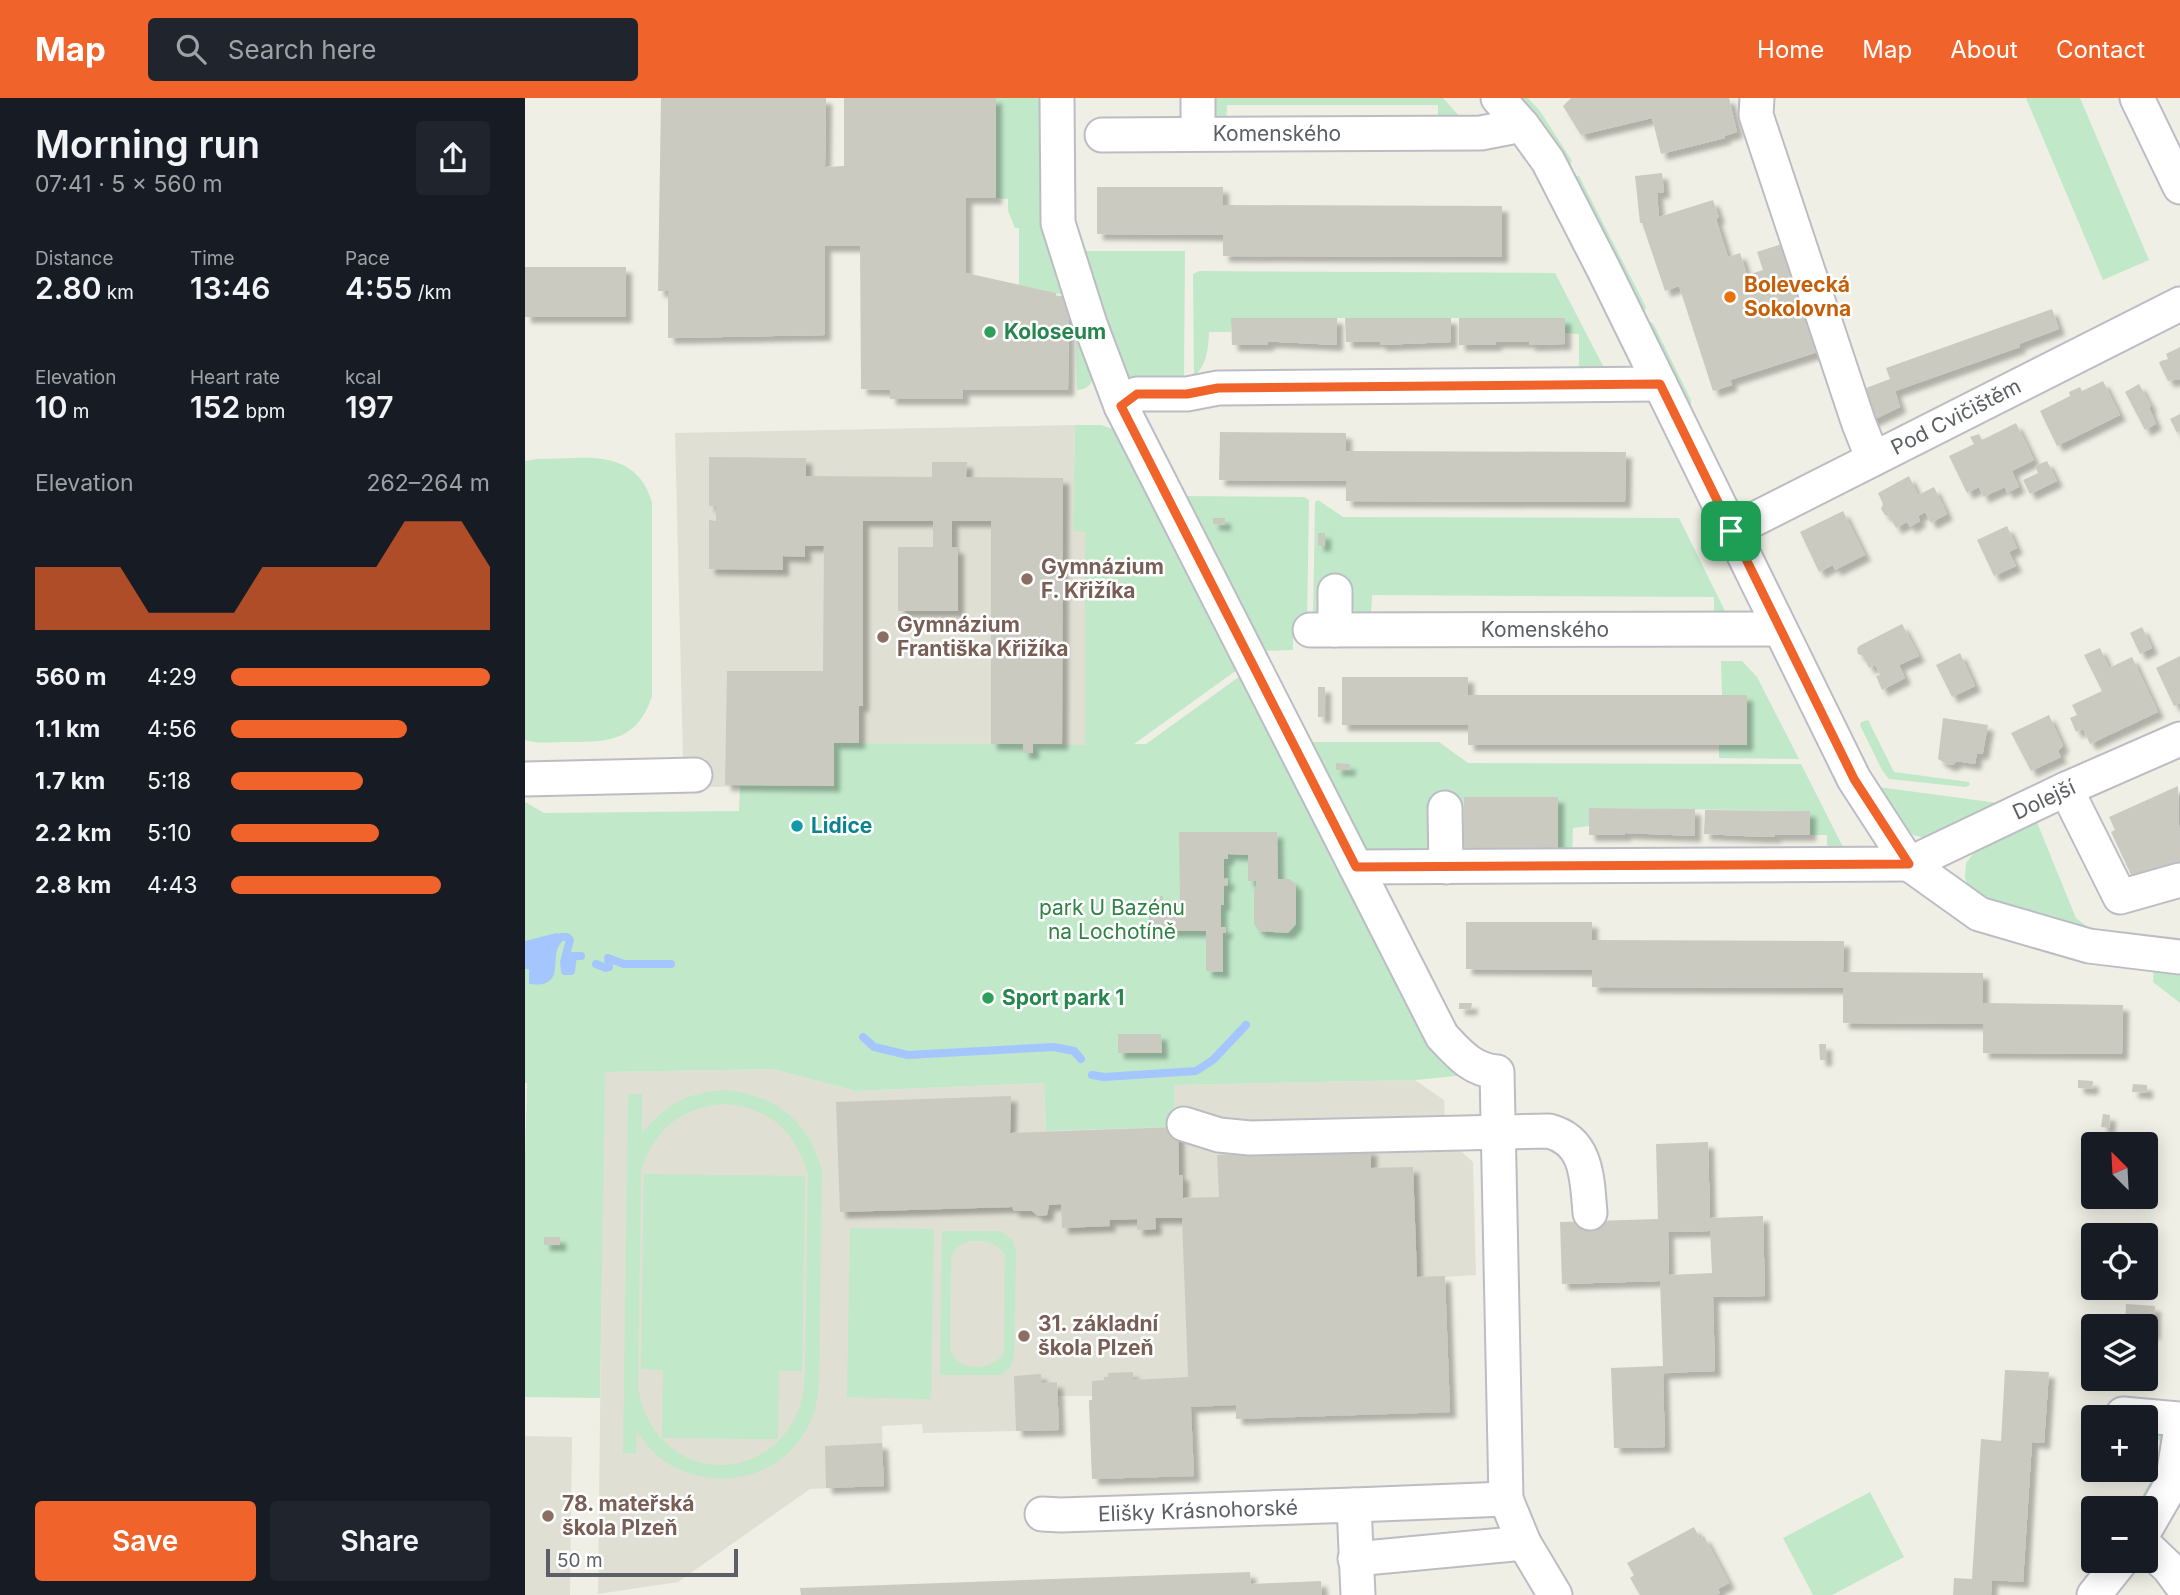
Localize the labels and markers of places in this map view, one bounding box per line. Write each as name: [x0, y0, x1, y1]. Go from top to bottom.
place label: Bolevecká Sokolovna: [1744, 272, 1851, 321]
marker: Bolevecká Sokolovna: [1722, 289, 1738, 305]
place label: Koloseum: [1004, 319, 1106, 344]
marker: Koloseum: [982, 324, 998, 340]
pin: [1701, 501, 1761, 561]
place label: Gymnázium F. Křižíka: [1041, 554, 1164, 603]
marker: Gymnázium F. Křižíka: [1019, 571, 1035, 587]
place label: Gymnázium Františka Křižíka: [897, 612, 1069, 661]
marker: Gymnázium Františka Křižíka: [875, 629, 891, 645]
place label: Lidice: [811, 813, 872, 838]
marker: Lidice: [789, 818, 805, 834]
place label: Sport park 1: [1002, 985, 1124, 1010]
marker: Sport park 1: [980, 990, 996, 1006]
place label: 31. základní škola Plzeň: [1038, 1311, 1159, 1360]
marker: 31. základní škola Plzeň: [1016, 1328, 1032, 1344]
place label: 78. mateřská škola Plzeň: [562, 1491, 695, 1540]
marker: 78. mateřská škola Plzeň: [540, 1508, 556, 1524]

